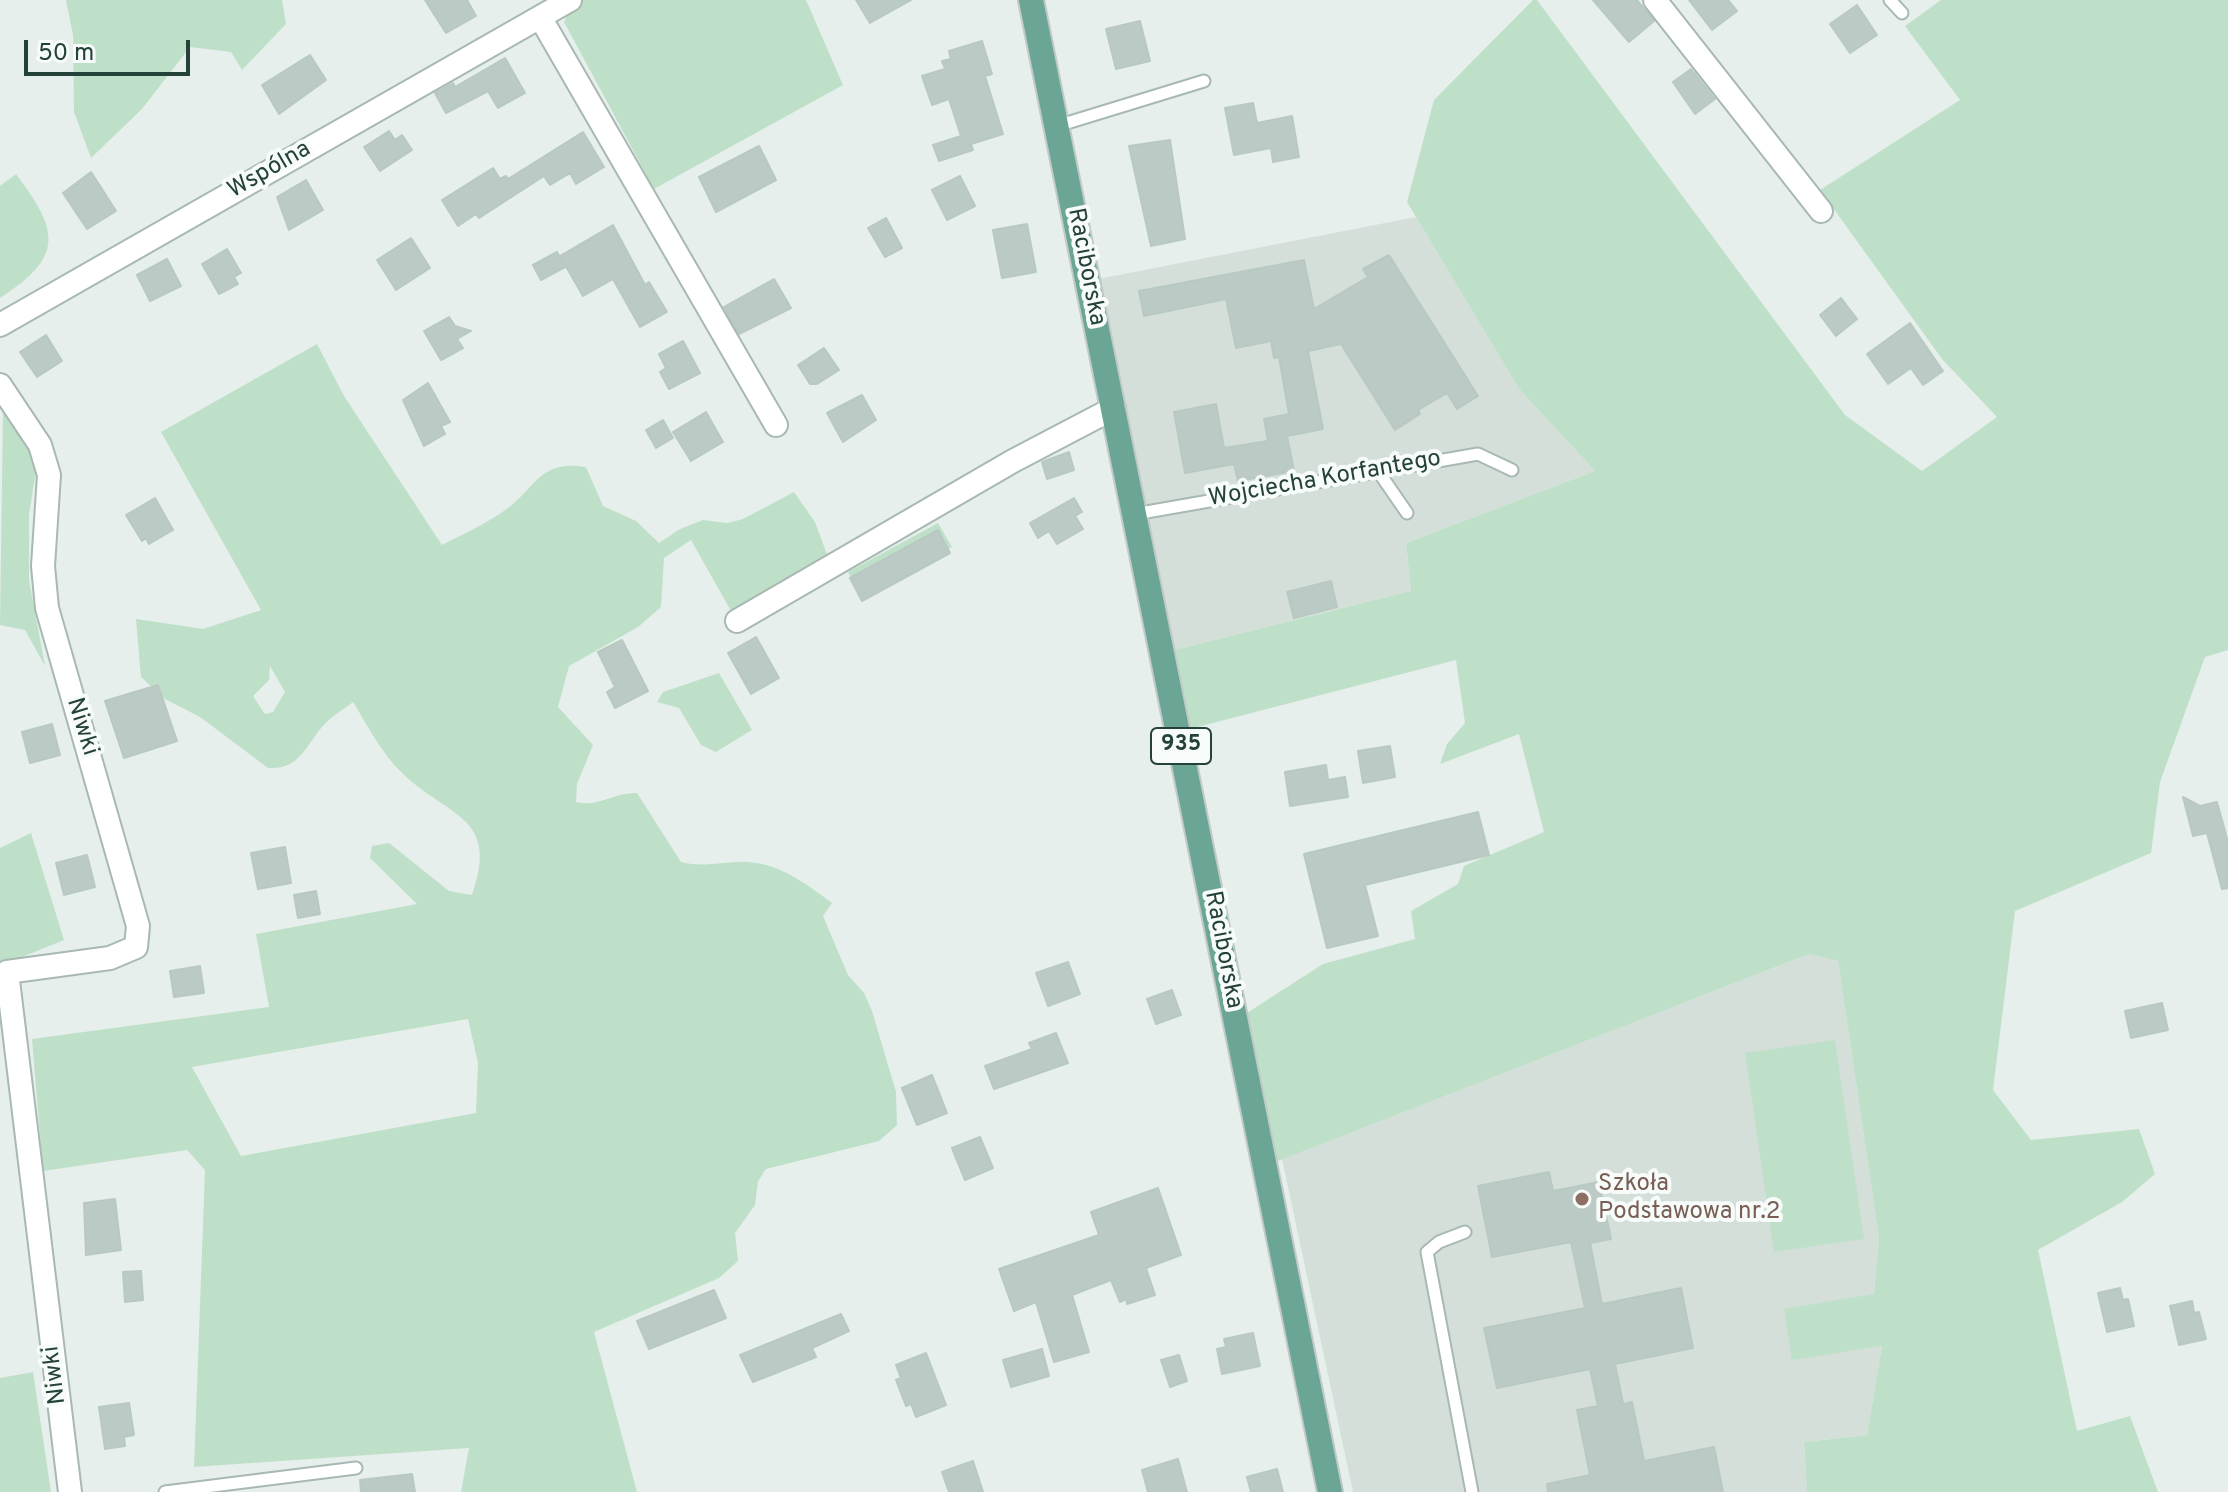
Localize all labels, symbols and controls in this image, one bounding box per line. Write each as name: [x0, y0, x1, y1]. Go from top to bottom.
scale bar: [28, 24, 194, 74]
text: 50 m: [38, 39, 94, 69]
street label: Wspólna: [223, 136, 317, 206]
street label: Raciborska: [1060, 206, 1110, 328]
street label: Wojciecha Korfantego: [1207, 445, 1443, 515]
street label: Niwki: [59, 695, 103, 759]
road number: 935: [1151, 728, 1211, 764]
street label: Raciborska: [1197, 889, 1247, 1011]
place label: Szkoła Podstawowa nr.2: [1598, 1171, 1780, 1227]
marker: Szkoła Podstawowa nr.2: [1573, 1190, 1591, 1208]
street label: Niwki: [38, 1344, 74, 1406]

